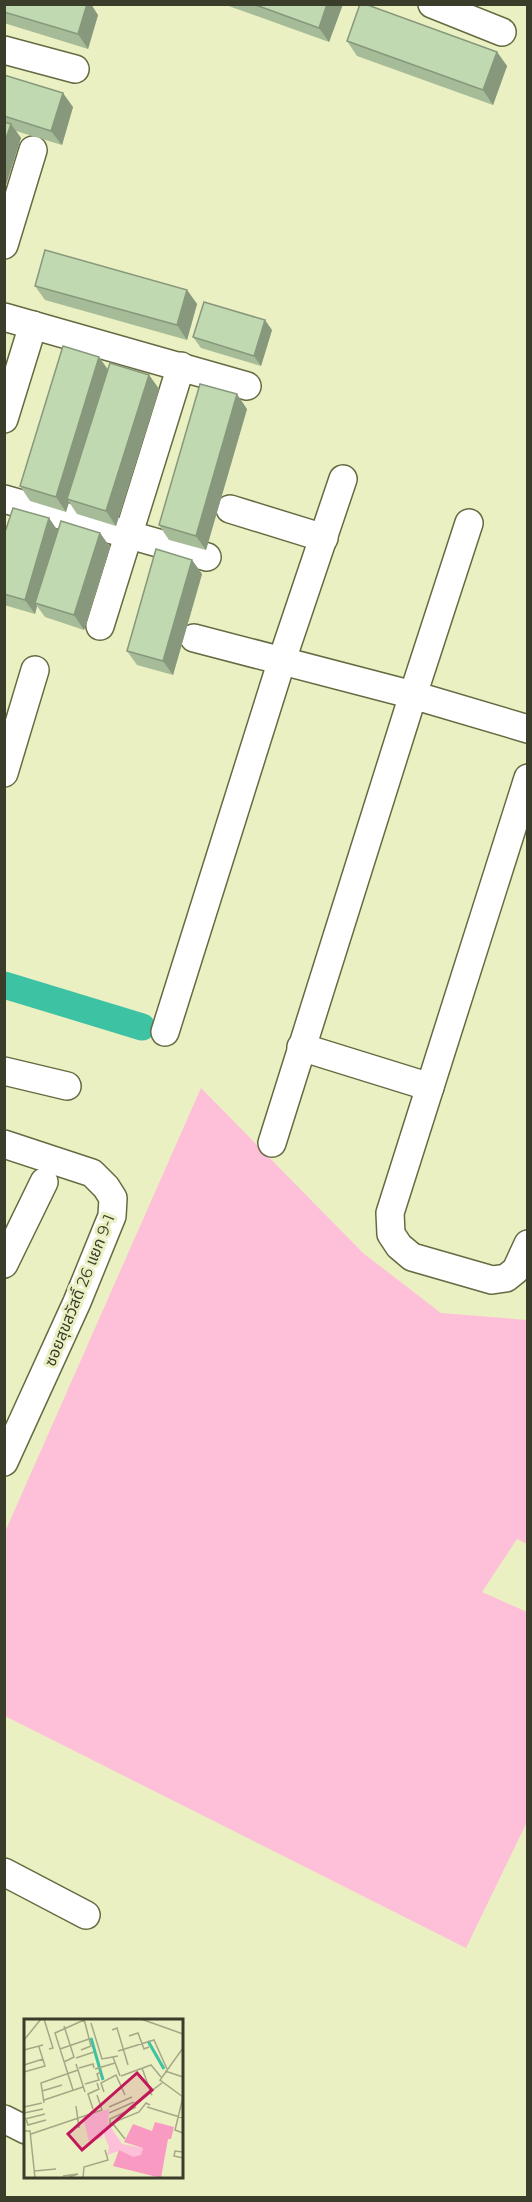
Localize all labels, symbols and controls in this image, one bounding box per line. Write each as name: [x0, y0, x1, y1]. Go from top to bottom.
street label: ซอยสุขสวัสดิ์ 26 แยก 9-1: [40, 1211, 119, 1369]
inset map: [24, 2019, 183, 2178]

